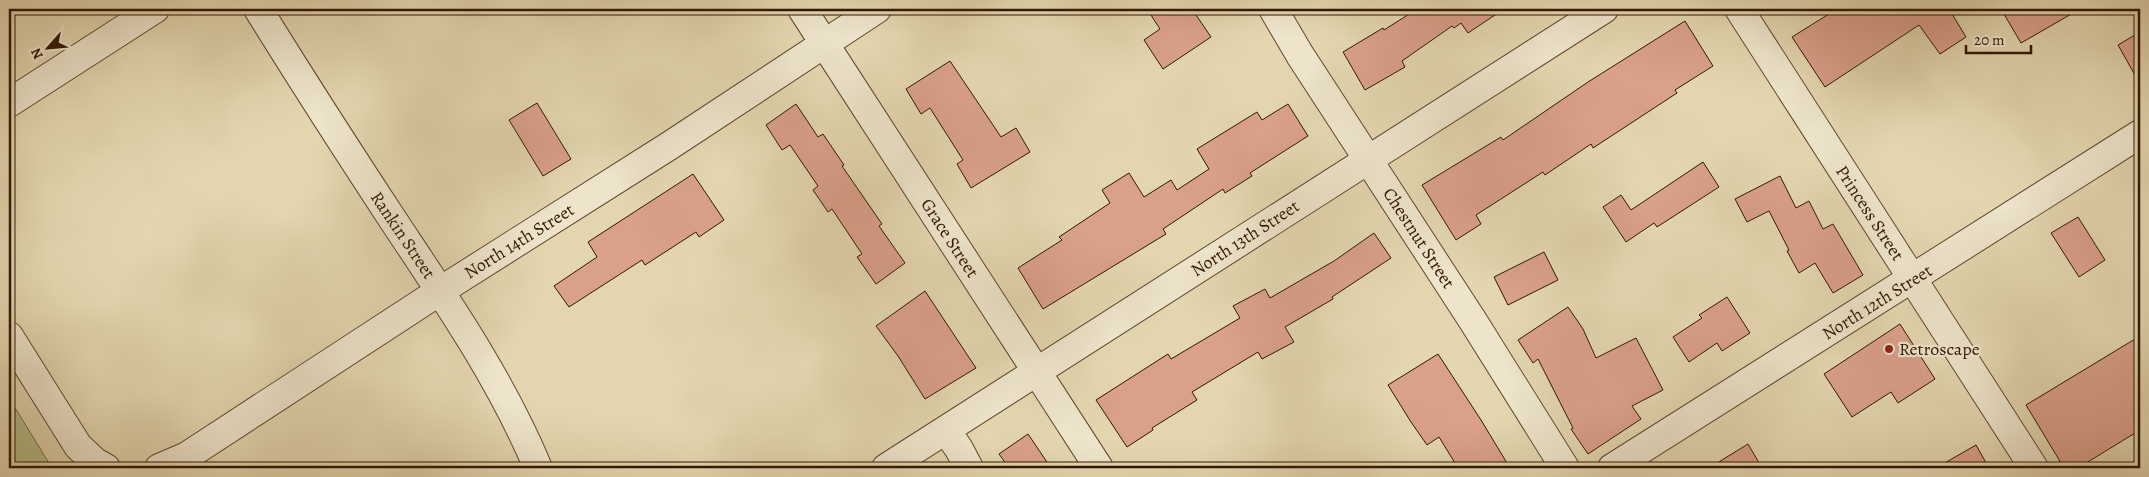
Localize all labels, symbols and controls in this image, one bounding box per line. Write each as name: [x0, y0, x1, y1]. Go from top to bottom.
north arrow: [22, 22, 72, 72]
scale bar: [1966, 22, 2032, 54]
text: 20 m: [1974, 30, 2005, 50]
text: N: [26, 45, 48, 63]
street label: Princess Street: [1830, 161, 1910, 265]
street label: Chestnut Street: [1377, 183, 1461, 293]
street label: Rankin Street: [365, 187, 441, 283]
street label: Grace Street: [915, 194, 985, 282]
street label: North 13th Street: [1186, 194, 1304, 282]
street label: North 14th Street: [460, 198, 579, 284]
street label: North 12th Street: [1817, 259, 1937, 345]
place label: Retroscape: [1899, 337, 1980, 361]
marker: Retroscape: [1883, 343, 1895, 355]

